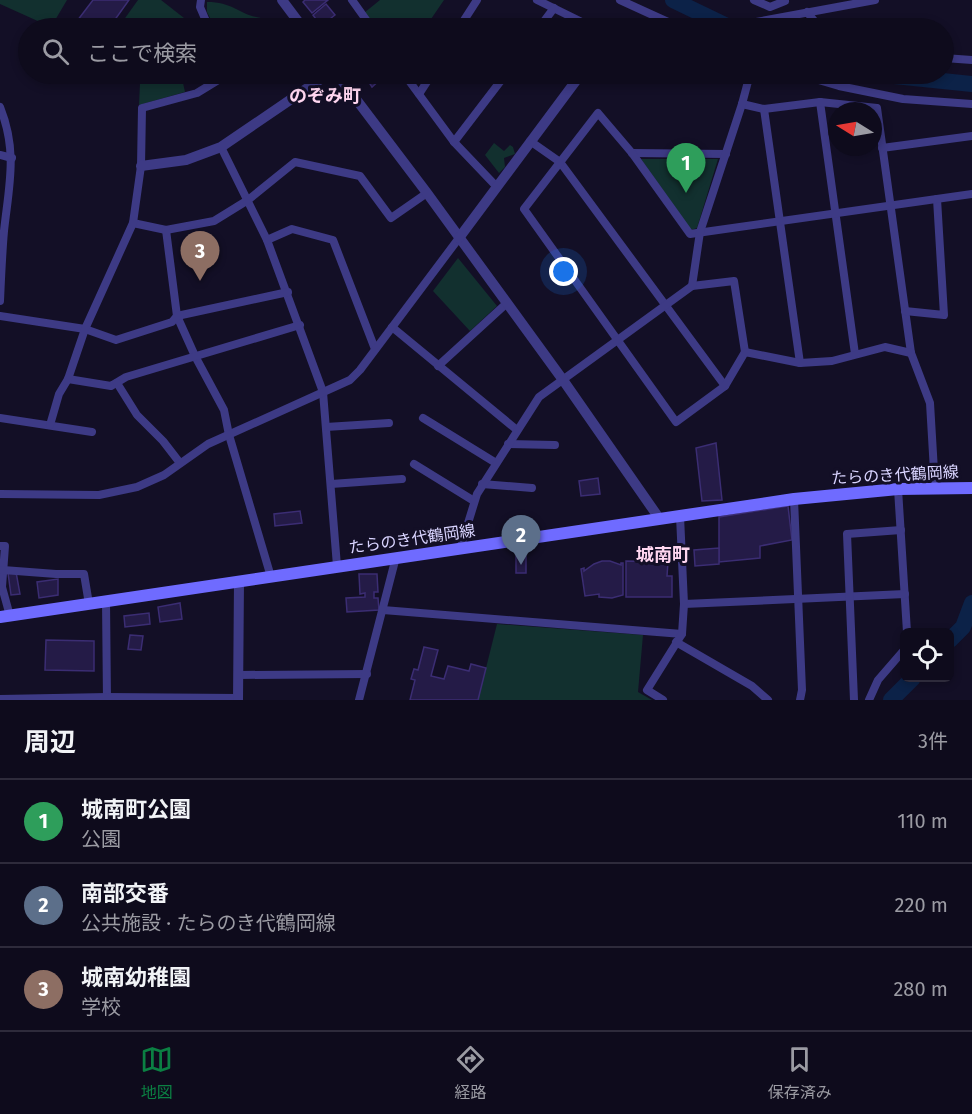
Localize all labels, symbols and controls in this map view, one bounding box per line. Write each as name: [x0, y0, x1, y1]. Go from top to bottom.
search box: [18, 18, 954, 84]
icon: search: [39, 35, 72, 68]
text: ここで検索: [87, 40, 197, 67]
district label: のぞみ町: [289, 85, 361, 107]
north arrow: [828, 102, 882, 156]
pin: 1: [666, 144, 706, 193]
pin: 3: [180, 232, 220, 281]
your location: [549, 257, 578, 286]
street label: たらのき代鶴岡線: [831, 462, 959, 488]
pin: 2: [502, 516, 540, 565]
street label: たらのき代鶴岡線: [348, 521, 476, 557]
district label: 城南町: [636, 544, 690, 566]
map controls: [900, 628, 954, 682]
button: locate: [900, 628, 954, 682]
text: 周辺: [24, 727, 76, 758]
text: 3件: [918, 729, 948, 753]
text: 城南町公園: [81, 796, 191, 823]
text: 1: [39, 809, 48, 833]
text: 110 m: [897, 809, 948, 833]
text: 公園: [81, 827, 121, 851]
text: 南部交番: [81, 880, 169, 907]
text: 2: [38, 893, 49, 917]
text: 220 m: [895, 893, 948, 917]
text: 公共施設 · たらのき代鶴岡線: [81, 911, 336, 935]
text: 城南幼稚園: [81, 964, 191, 991]
text: 3: [38, 977, 49, 1001]
text: 280 m: [893, 977, 948, 1001]
text: 学校: [81, 995, 121, 1019]
tab: 地図: [140, 1043, 173, 1103]
tab: 経路: [454, 1043, 487, 1103]
tab: 保存済み: [768, 1043, 832, 1103]

